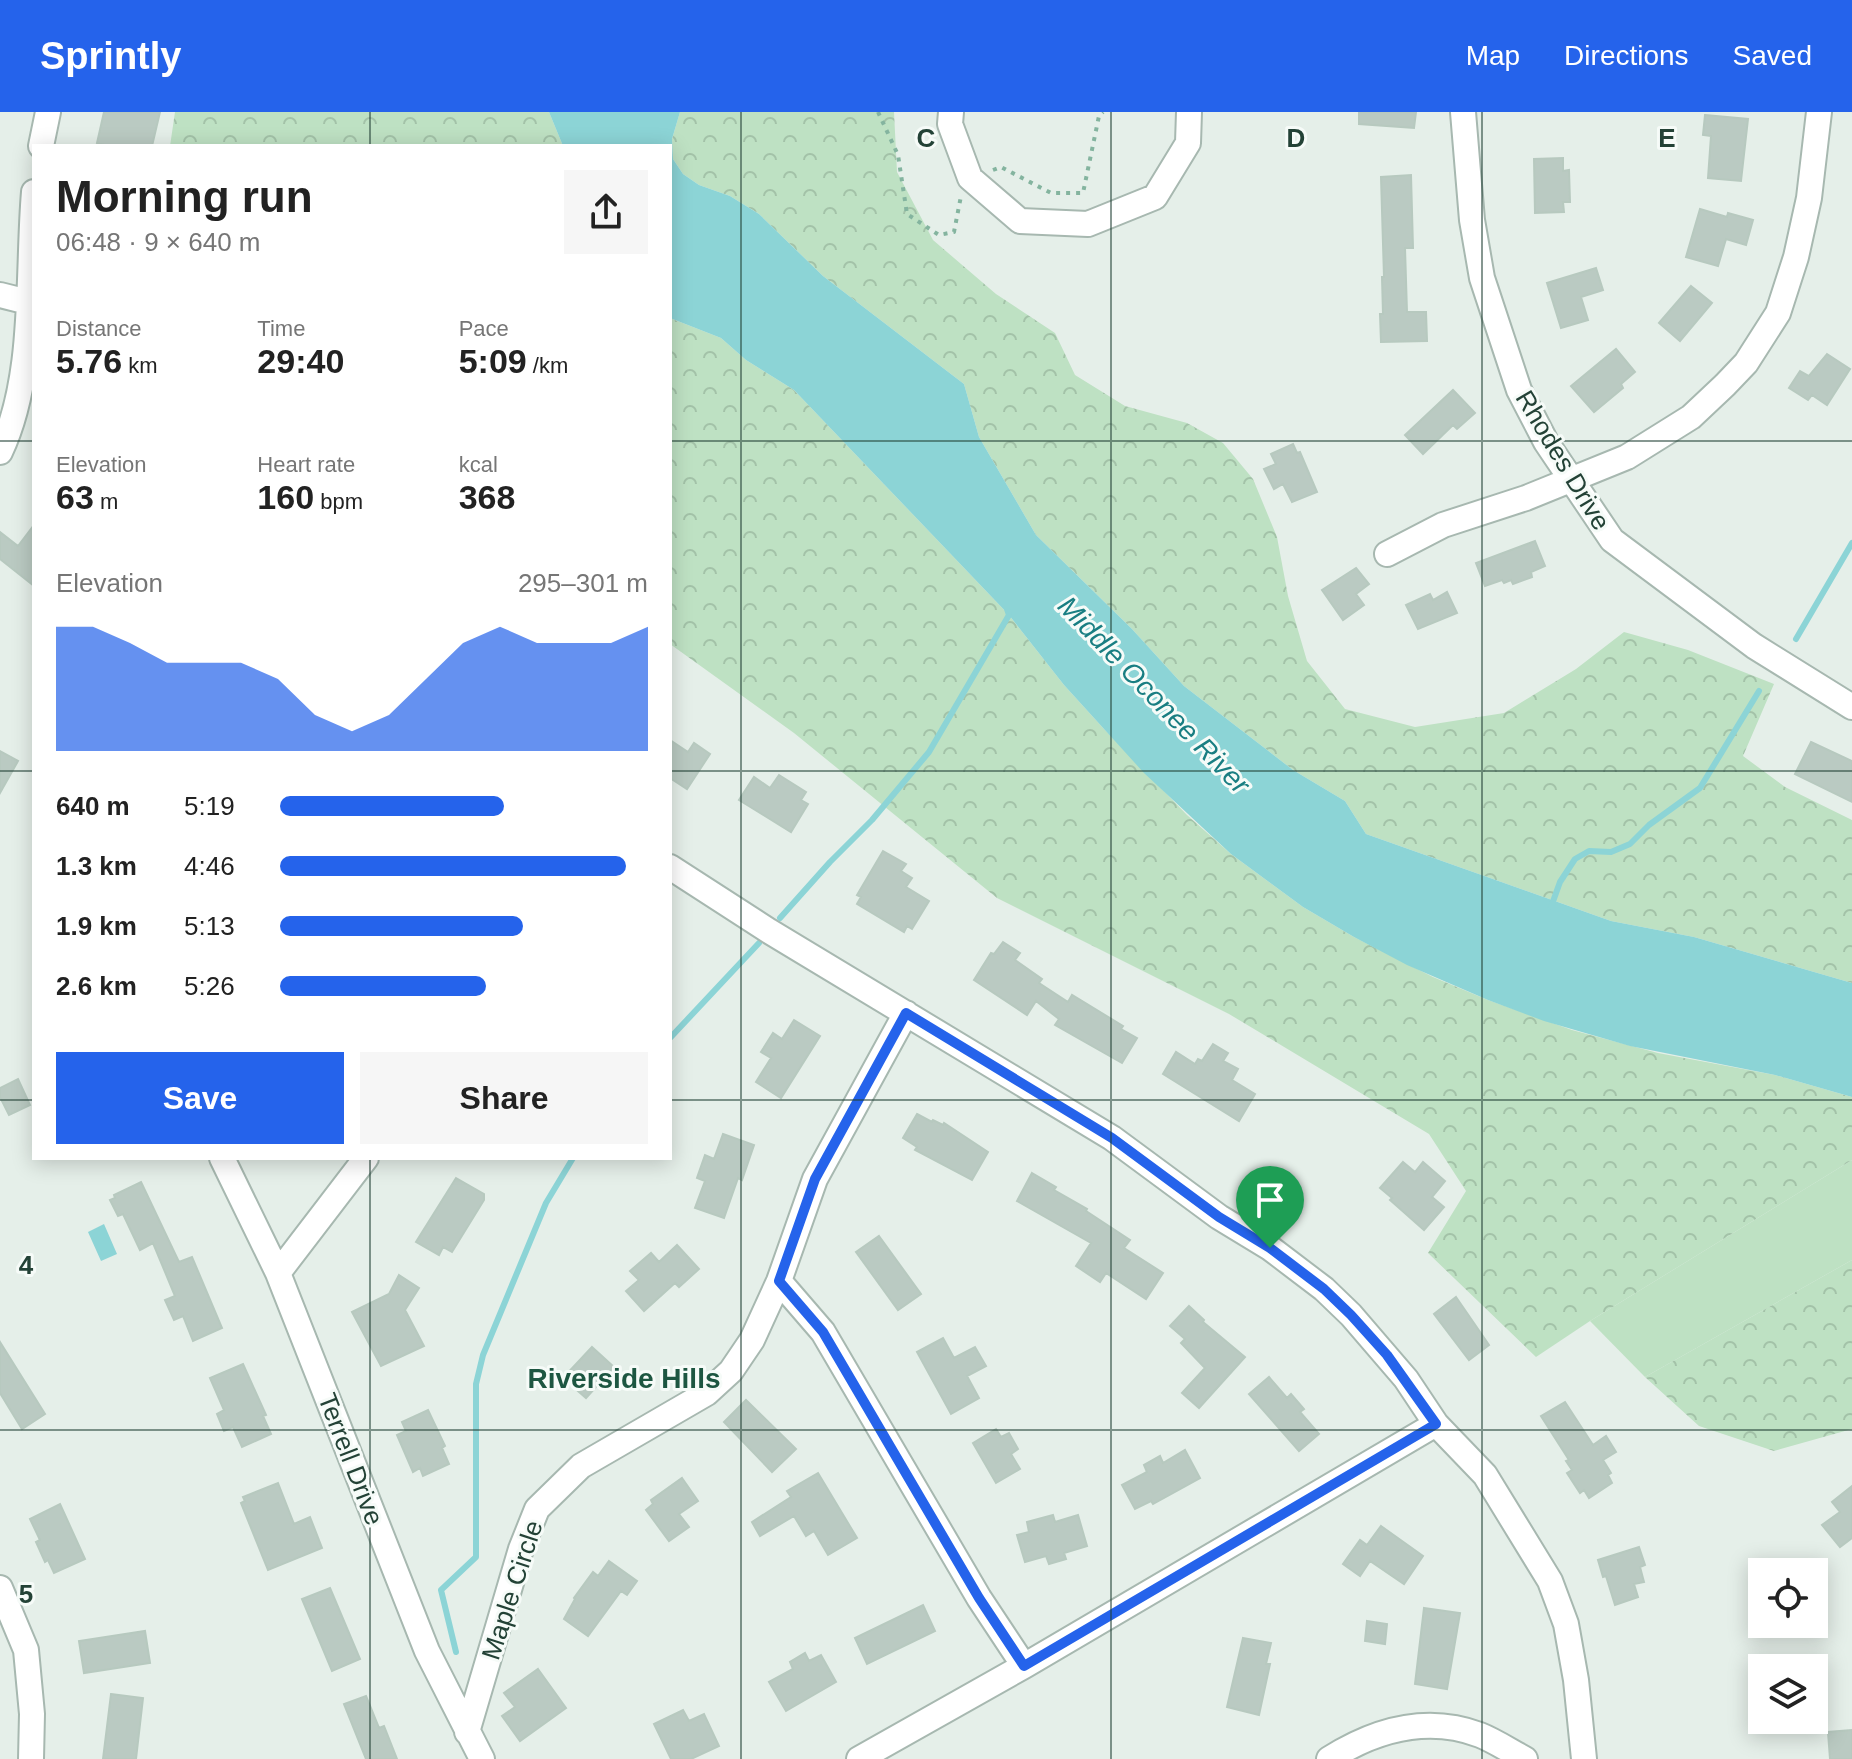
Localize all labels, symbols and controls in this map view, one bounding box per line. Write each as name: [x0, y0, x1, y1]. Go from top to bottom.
text: Sprintly: [40, 35, 181, 77]
text: Map: [1466, 40, 1520, 71]
text: Directions: [1564, 40, 1689, 71]
text: Saved: [1733, 40, 1812, 71]
text: C: [917, 123, 936, 153]
text: D: [1287, 123, 1305, 153]
text: E: [1658, 123, 1676, 153]
button: share: [564, 170, 648, 254]
text: Morning run: [56, 172, 313, 221]
text: 06:48 · 9 × 640 m: [56, 227, 261, 257]
text: Distance: [56, 316, 142, 341]
text: Time: [257, 316, 305, 341]
text: Pace: [459, 316, 509, 341]
text: 5.76: [56, 342, 122, 380]
text: 29:40: [257, 342, 344, 380]
text: 5:09: [459, 342, 527, 380]
text: km: [122, 353, 158, 378]
text: /km: [527, 353, 568, 378]
street label: Rhodes Drive: [1510, 385, 1616, 535]
text: Elevation: [56, 452, 147, 477]
text: Heart rate: [257, 452, 355, 477]
text: kcal: [459, 452, 498, 477]
text: 63: [56, 478, 94, 516]
text: 160: [257, 478, 314, 516]
text: 368: [459, 478, 515, 516]
text: m: [94, 489, 118, 514]
text: bpm: [314, 489, 363, 514]
text: Elevation: [56, 568, 163, 598]
text: 295–301 m: [518, 568, 648, 598]
water label: Middle Oconee River: [1052, 590, 1257, 801]
text: 640 m: [56, 791, 130, 821]
text: 5:19: [184, 791, 235, 821]
text: 1.3 km: [56, 851, 137, 881]
text: 4:46: [184, 851, 235, 881]
text: 1.9 km: [56, 911, 137, 941]
text: 5:13: [184, 911, 235, 941]
text: 2.6 km: [56, 971, 137, 1001]
text: 5:26: [184, 971, 235, 1001]
button: Save: [56, 1052, 344, 1144]
button: Share: [360, 1052, 648, 1144]
pin: [1236, 1166, 1304, 1248]
icon: arrive: [1248, 1178, 1292, 1222]
text: 4: [19, 1250, 34, 1280]
district label: Riverside Hills: [528, 1363, 720, 1394]
street label: Terrell Drive: [312, 1389, 390, 1529]
street label: Maple Circle: [475, 1517, 549, 1663]
map controls: [1748, 1558, 1828, 1734]
button: locate: [1748, 1558, 1828, 1638]
text: 5: [19, 1579, 33, 1609]
button: layers: [1748, 1654, 1828, 1734]

